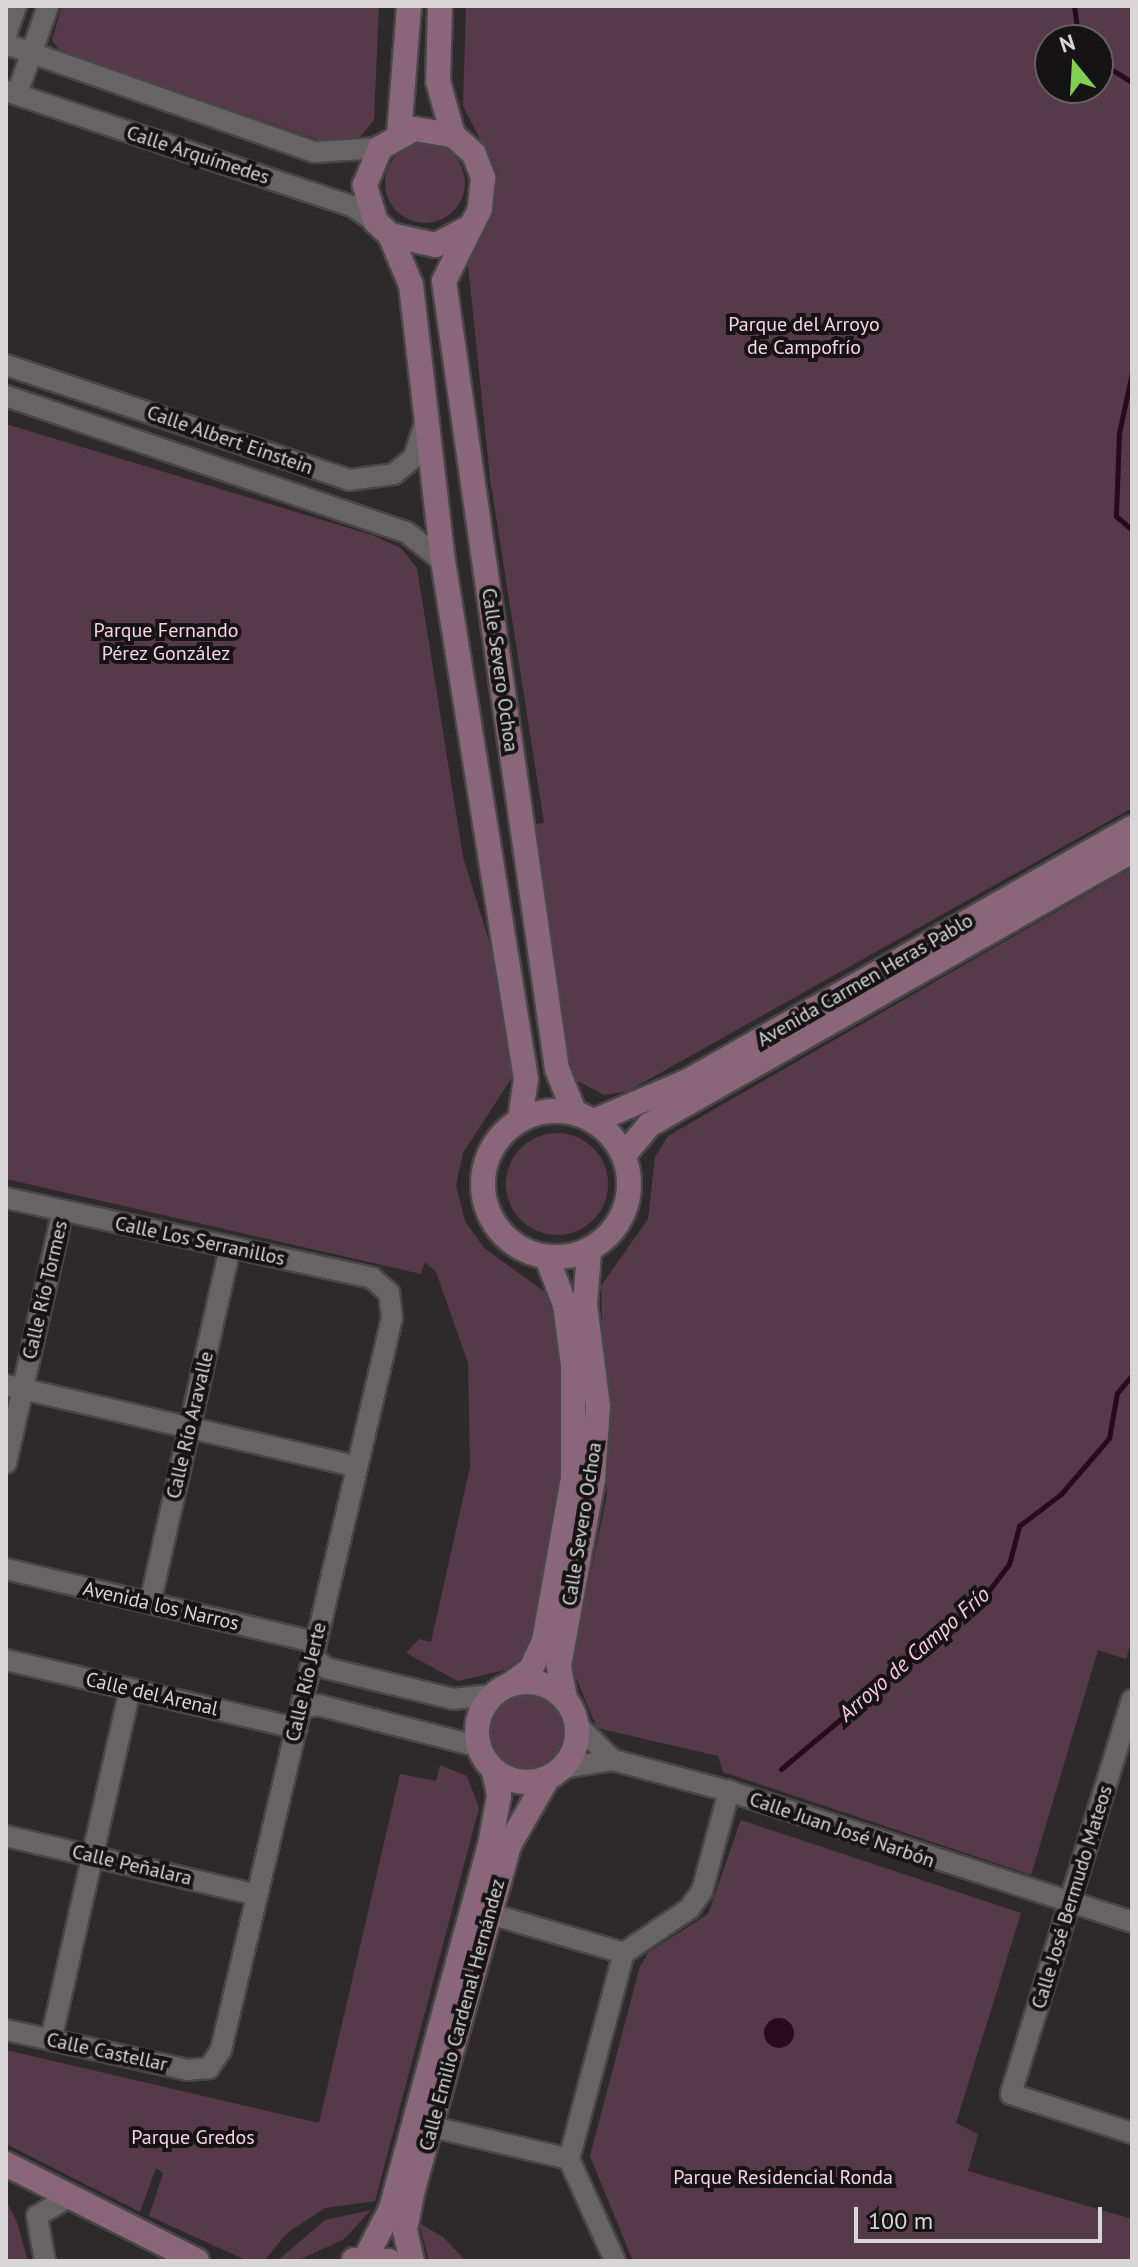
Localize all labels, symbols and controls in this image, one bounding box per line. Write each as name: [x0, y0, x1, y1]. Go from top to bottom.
north arrow: [1034, 24, 1114, 104]
text: N: [1056, 28, 1078, 59]
street label: Calle Arquímedes: [123, 121, 273, 189]
park label: Parque del Arroyo de Campofrío: [728, 312, 880, 359]
street label: Calle Albert Einstein: [144, 400, 316, 480]
street label: Calle Severo Ochoa: [477, 587, 523, 753]
park label: Parque Fernando Pérez González: [94, 619, 238, 666]
street label: Avenida Carmen Heras Pablo: [753, 908, 977, 1052]
street label: Calle Los Serranillos: [113, 1211, 287, 1271]
street label: Calle Río Tormes: [17, 1218, 73, 1362]
street label: Calle Río Aravalle: [161, 1349, 219, 1501]
street label: Calle Severo Ochoa: [557, 1441, 607, 1607]
street label: Avenida los Narros: [81, 1576, 241, 1636]
water label: Arroyo de Campo Frío: [833, 1581, 995, 1727]
street label: Calle Río Jerte: [281, 1620, 331, 1744]
street label: Calle del Arenal: [83, 1667, 221, 1721]
street label: Calle José Bermudo Mateos: [1027, 1782, 1117, 2012]
street label: Calle Juan José Narbón: [746, 1787, 938, 1873]
street label: Calle Peñalara: [70, 1840, 194, 1890]
street label: Calle Emilio Cardenal Hernández: [414, 1876, 510, 2154]
street label: Calle Castellar: [44, 2028, 170, 2076]
park label: Parque Gredos: [131, 2125, 255, 2149]
park label: Parque Residencial Ronda: [673, 2165, 893, 2189]
scale bar: [858, 2191, 1106, 2241]
text: 100 m: [868, 2205, 933, 2236]

